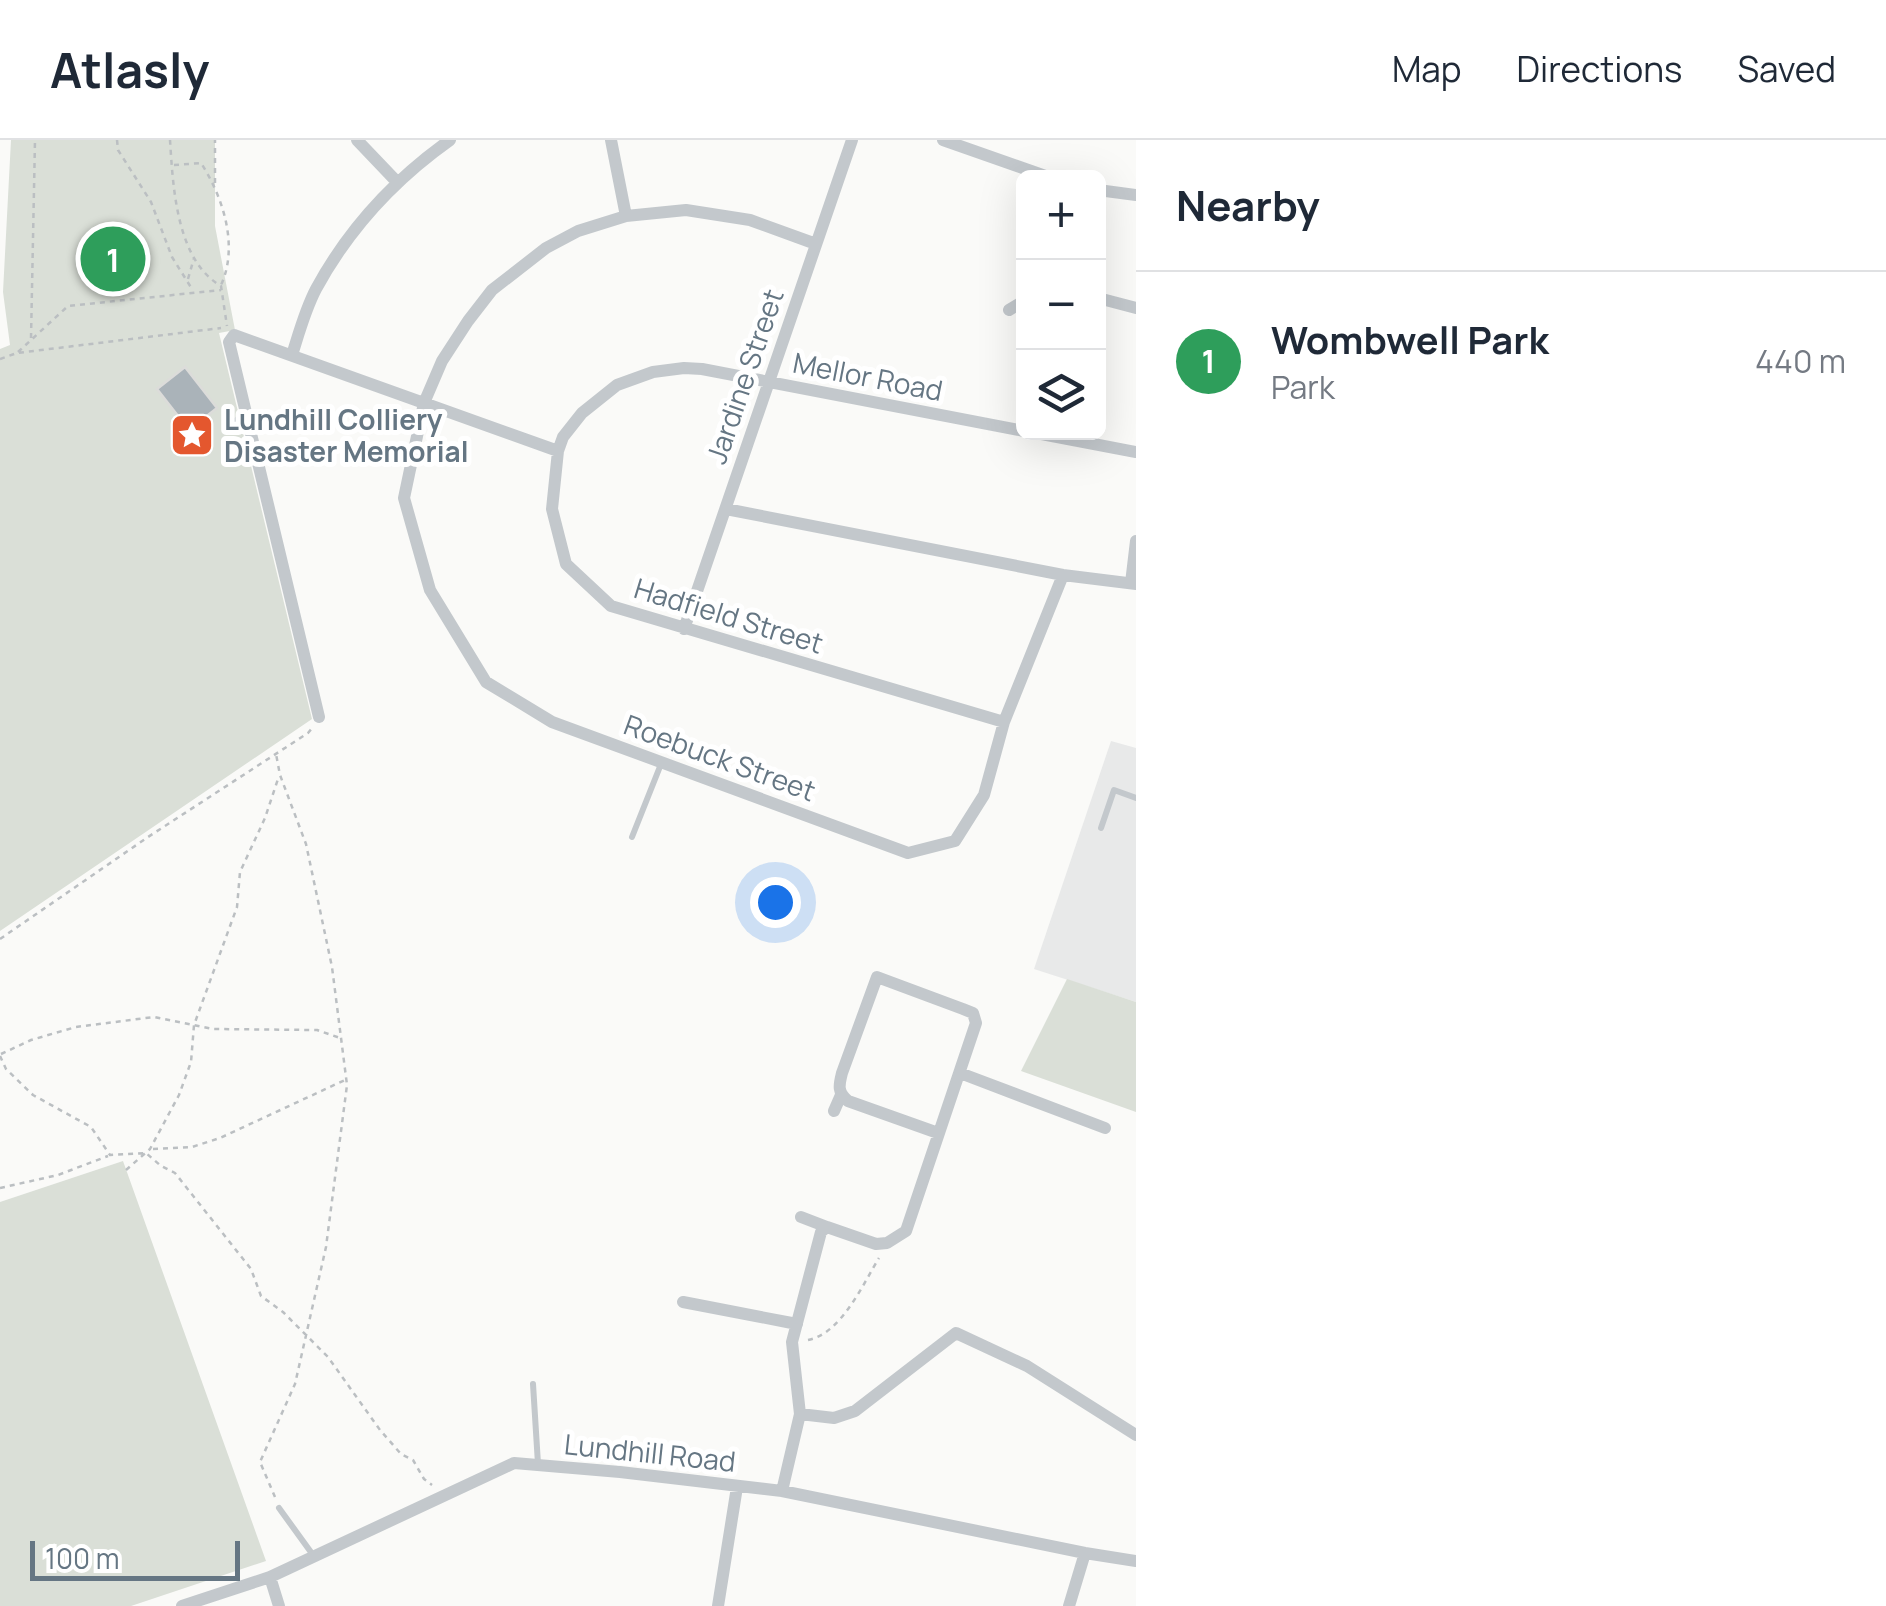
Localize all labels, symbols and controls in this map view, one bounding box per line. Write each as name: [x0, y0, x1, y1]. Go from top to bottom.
text: Atlasly: [50, 37, 209, 102]
text: Map: [1392, 45, 1462, 93]
text: Directions: [1517, 45, 1682, 93]
text: Saved: [1737, 45, 1836, 93]
map controls: [1016, 170, 1106, 440]
button: +: [1016, 170, 1106, 260]
text: Nearby: [1176, 176, 1320, 234]
pin: 1: [80, 222, 146, 296]
button: −: [1016, 260, 1106, 350]
street label: Jardine Street: [696, 284, 792, 468]
text: Wombwell Park: [1271, 313, 1549, 365]
text: 1: [1201, 339, 1216, 383]
text: 440 m: [1755, 339, 1846, 383]
street label: Mellor Road: [790, 343, 946, 409]
button: layers: [1016, 350, 1106, 440]
text: Park: [1271, 365, 1335, 409]
place label: Lundhill Colliery Disaster Memorial: [224, 400, 469, 470]
place icon: Lundhill Colliery Disaster Memorial: [169, 412, 215, 458]
street label: Hadfield Street: [630, 568, 828, 662]
street label: Roebuck Street: [619, 705, 821, 809]
your location: [750, 877, 801, 928]
street label: Lundhill Road: [562, 1424, 738, 1480]
scale bar: [30, 1536, 240, 1580]
text: 100 m: [45, 1539, 119, 1577]

